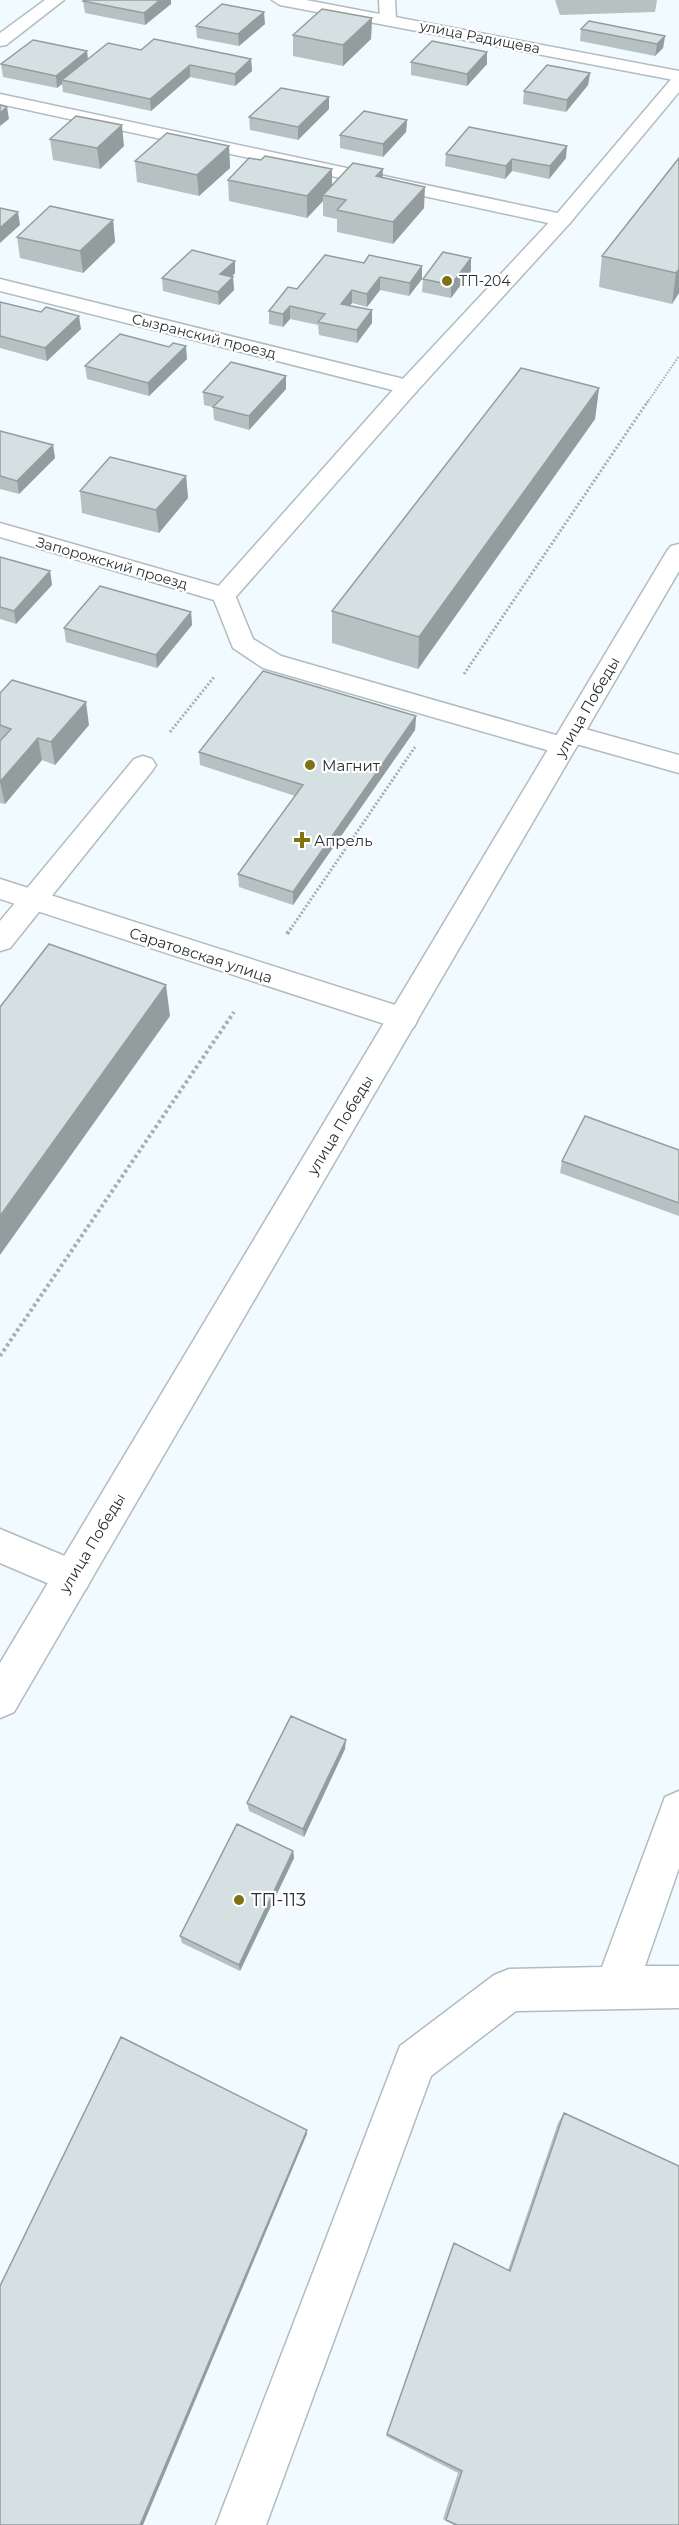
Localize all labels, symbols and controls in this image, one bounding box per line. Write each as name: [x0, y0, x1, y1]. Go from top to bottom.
street label: улица Радищева: [417, 16, 542, 58]
place label: ТП-204: [459, 272, 511, 290]
marker: ТП-204: [440, 274, 454, 288]
street label: Сызранский проезд: [130, 309, 278, 363]
street label: Запорожский проезд: [34, 533, 190, 593]
street label: улица Победы: [550, 653, 624, 762]
place label: Магнит: [322, 756, 381, 775]
marker: Магнит: [303, 758, 317, 772]
place label: Апрель: [314, 831, 373, 850]
marker: Апрель: [295, 833, 309, 847]
street label: Саратовская улица: [127, 923, 275, 987]
street label: улица Победы: [302, 1072, 377, 1179]
street label: улица Победы: [54, 1490, 129, 1597]
place label: ТП-113: [251, 1889, 306, 1911]
marker: ТП-113: [232, 1893, 246, 1907]

